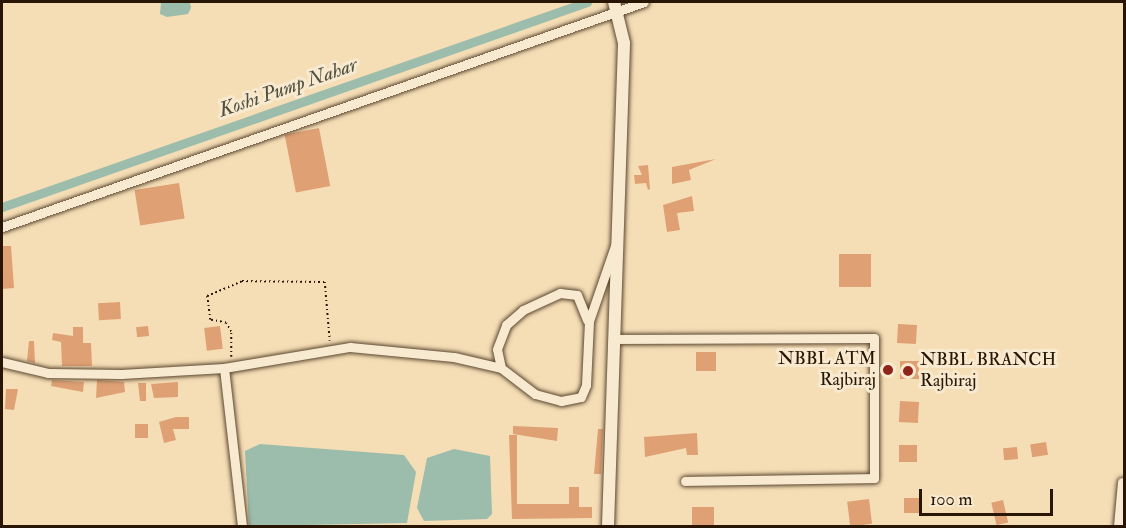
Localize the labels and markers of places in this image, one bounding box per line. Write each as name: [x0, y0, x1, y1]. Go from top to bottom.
place label: NBBL ATM Rajbiraj: [778, 349, 876, 392]
place label: NBBL BRANCH Rajbiraj: [920, 350, 1056, 392]
marker: NBBL ATM Rajbiraj: [881, 363, 895, 377]
marker: NBBL BRANCH Rajbiraj: [901, 364, 915, 378]

